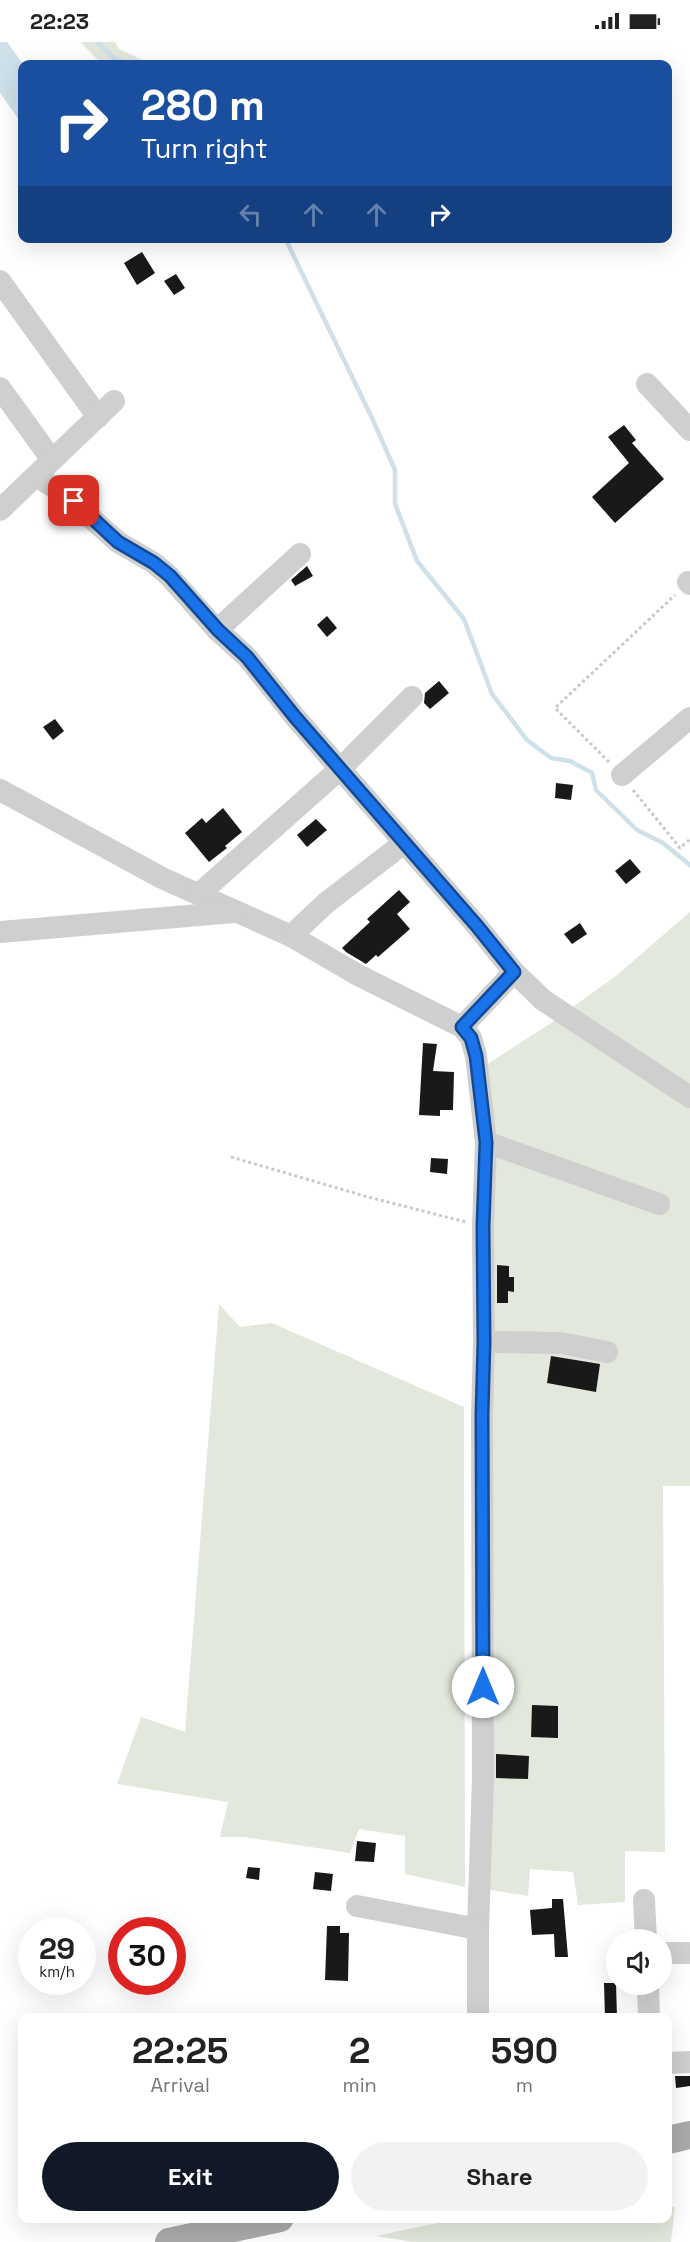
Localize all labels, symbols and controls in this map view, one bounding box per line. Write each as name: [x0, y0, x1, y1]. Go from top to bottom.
text: 22:23: [30, 7, 89, 35]
text: 280 m: [141, 79, 265, 132]
icon: right: [42, 84, 120, 162]
text: Turn right: [141, 131, 268, 166]
icon: left: [234, 198, 267, 231]
icon: ahead: [297, 198, 330, 231]
icon: ahead: [360, 198, 393, 231]
icon: right: [423, 198, 456, 231]
pin: [48, 475, 99, 526]
icon: arrive: [57, 484, 90, 517]
position arrow: [451, 1655, 515, 1719]
speed limit sign: 30: [108, 1917, 186, 1995]
text: 29: [39, 1929, 75, 1968]
map controls: [606, 1929, 672, 1995]
button: sound: [606, 1929, 672, 1995]
text: km/h: [39, 1962, 75, 1981]
text: 22:25: [132, 2028, 228, 2074]
text: 2: [349, 2028, 370, 2074]
text: 590: [491, 2028, 558, 2074]
text: Arrival: [151, 2072, 210, 2098]
text: min: [342, 2072, 377, 2098]
text: m: [516, 2072, 533, 2098]
button: Exit: [42, 2142, 339, 2211]
button: Share: [351, 2142, 648, 2211]

